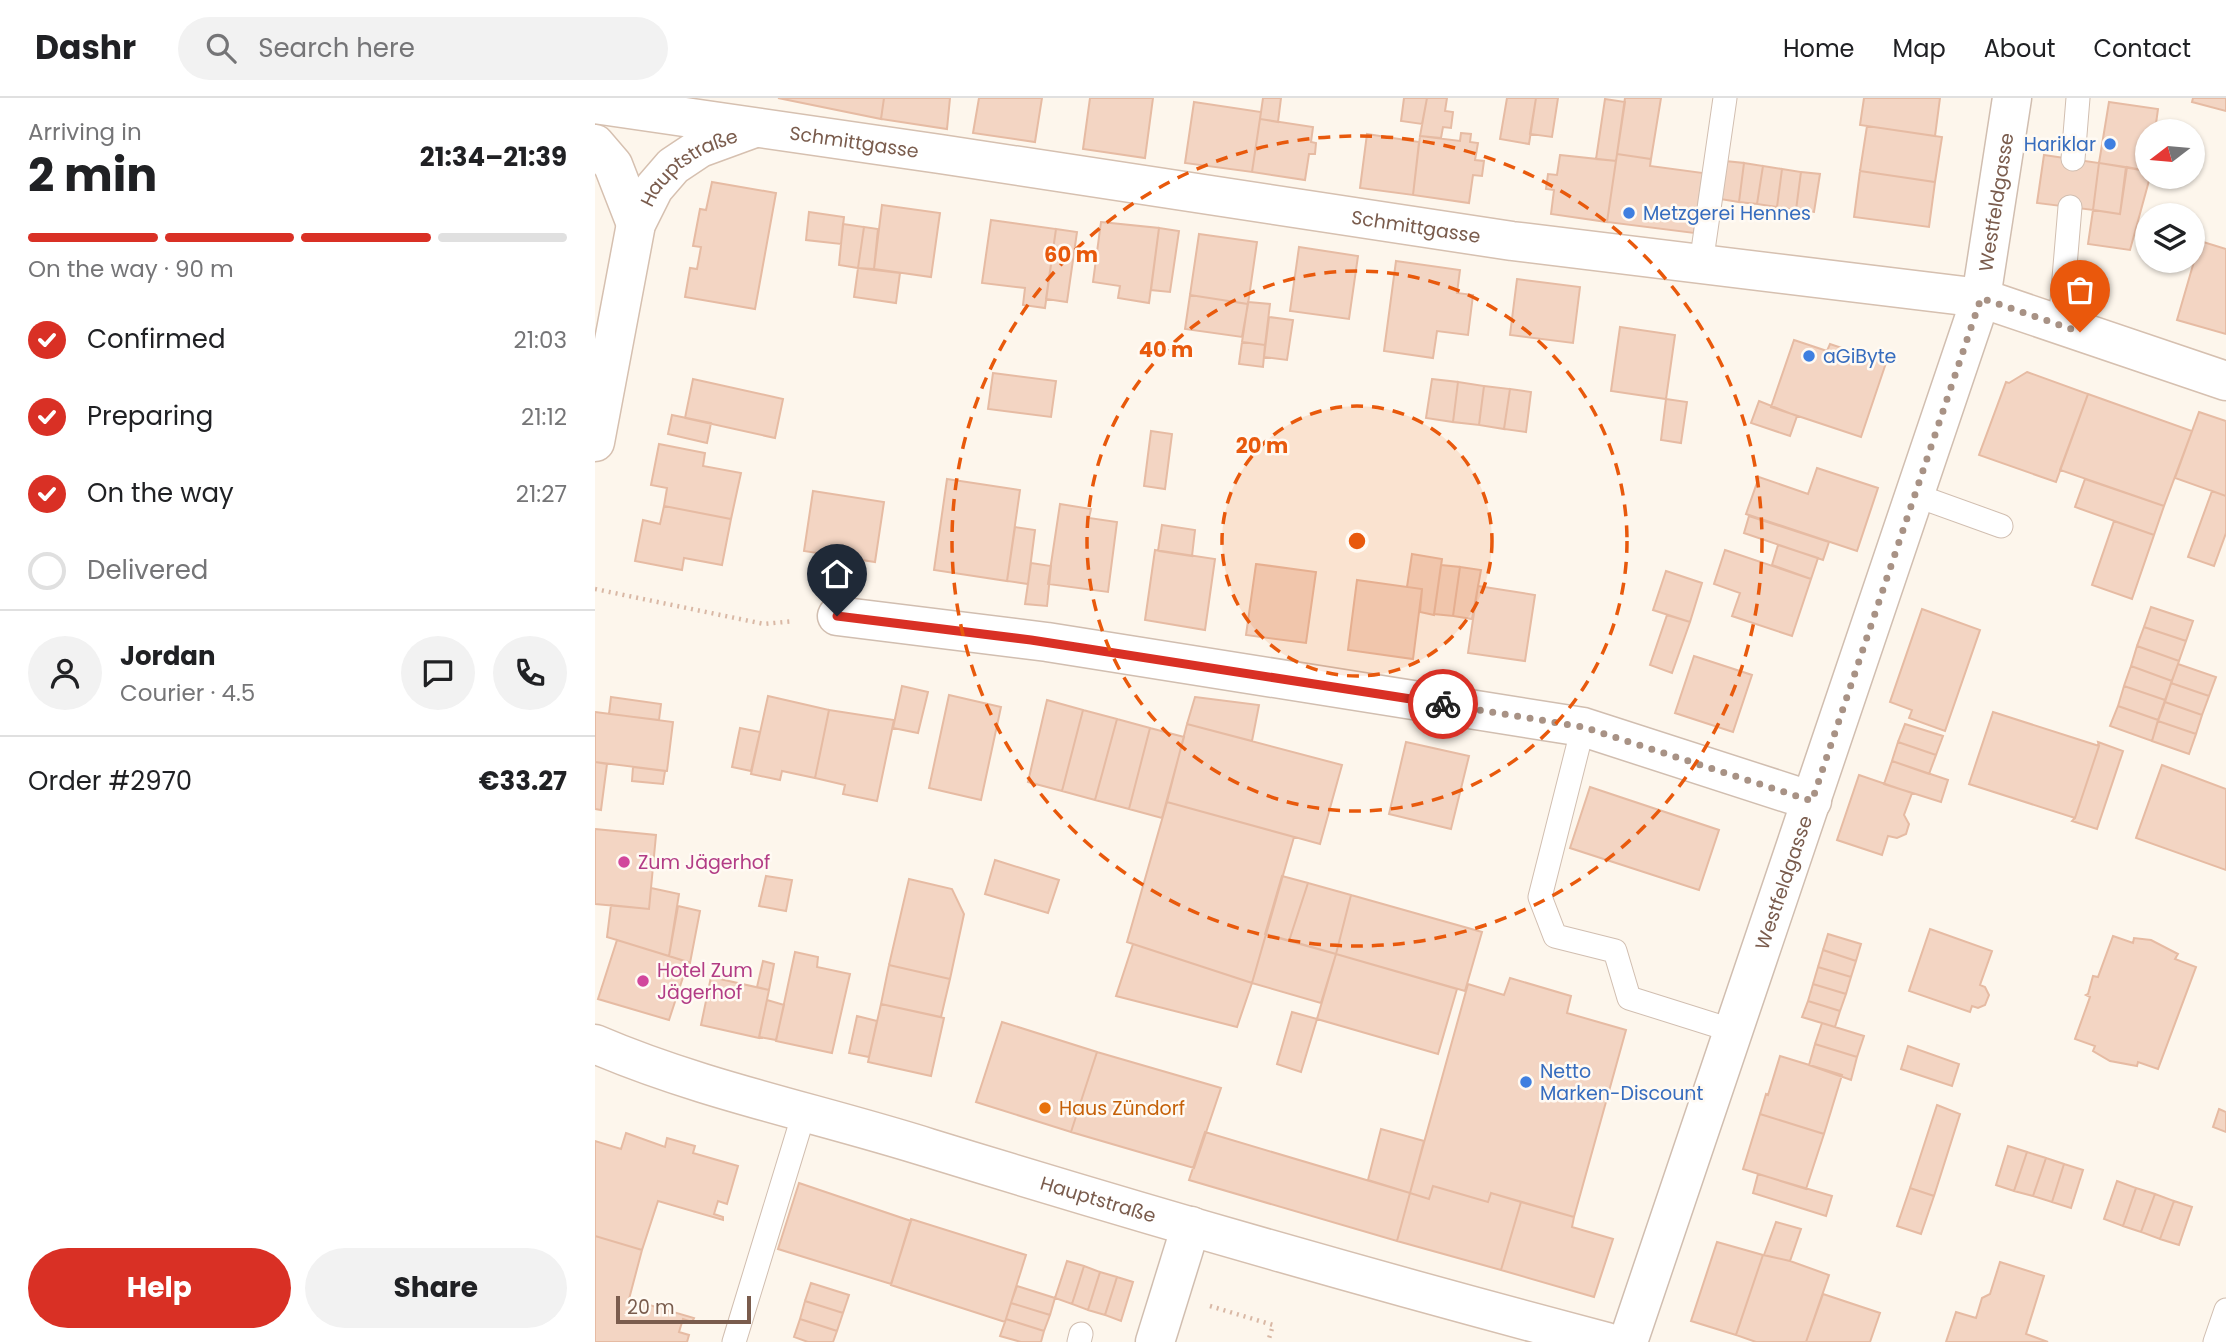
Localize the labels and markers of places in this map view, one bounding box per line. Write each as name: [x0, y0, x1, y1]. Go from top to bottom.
place label: Hariklar: [2024, 131, 2096, 158]
marker: Hariklar: [2102, 136, 2118, 152]
place label: Metzgerei Hennes: [1643, 200, 1811, 227]
marker: Metzgerei Hennes: [1621, 205, 1637, 221]
pin: [2050, 260, 2110, 332]
place label: aGiByte: [1823, 343, 1896, 370]
marker: aGiByte: [1801, 348, 1817, 364]
centre of rings: [1345, 529, 1369, 553]
pin: [807, 544, 867, 616]
place label: Zum Jägerhof: [638, 849, 770, 876]
marker: Zum Jägerhof: [616, 854, 632, 870]
place label: Hotel Zum Jägerhof: [657, 957, 753, 1006]
marker: Hotel Zum Jägerhof: [635, 973, 651, 989]
place label: Netto Marken-Discount: [1540, 1058, 1704, 1107]
marker: Netto Marken-Discount: [1518, 1074, 1534, 1090]
place label: Haus Zündorf: [1059, 1095, 1185, 1122]
marker: Haus Zündorf: [1037, 1100, 1053, 1116]

